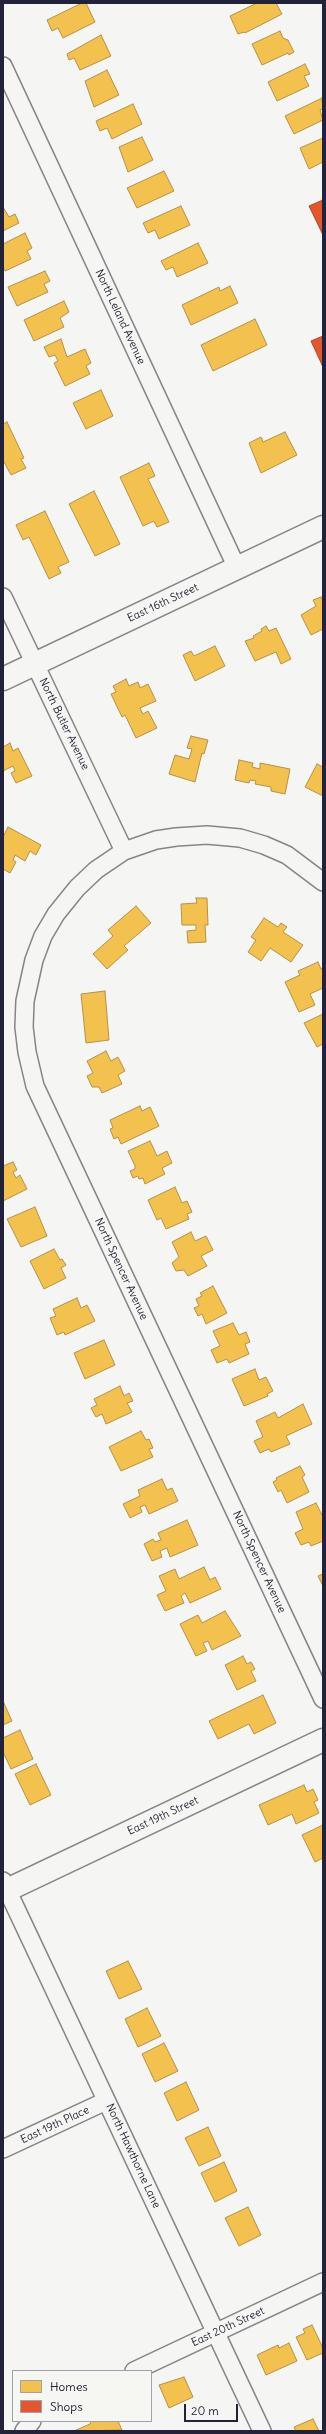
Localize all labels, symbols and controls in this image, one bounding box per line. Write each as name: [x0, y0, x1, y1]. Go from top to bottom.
street label: North Leland Avenue: [92, 267, 148, 367]
street label: East 16th Street: [125, 581, 201, 625]
street label: North Butler Avenue: [36, 676, 92, 772]
street label: North Spencer Avenue: [92, 1216, 150, 1322]
street label: North Spencer Avenue: [230, 1509, 288, 1615]
street label: East 19th Street: [125, 1794, 201, 1838]
street label: North Hawthorne Lane: [103, 2102, 163, 2210]
street label: East 19th Place: [19, 2103, 91, 2147]
street label: East 20th Street: [189, 2304, 267, 2350]
legend: [12, 2370, 152, 2422]
text: Homes: [50, 2379, 88, 2394]
scale bar: [186, 2396, 240, 2422]
text: Shops: [50, 2399, 83, 2414]
text: 20 m: [191, 2403, 219, 2418]

